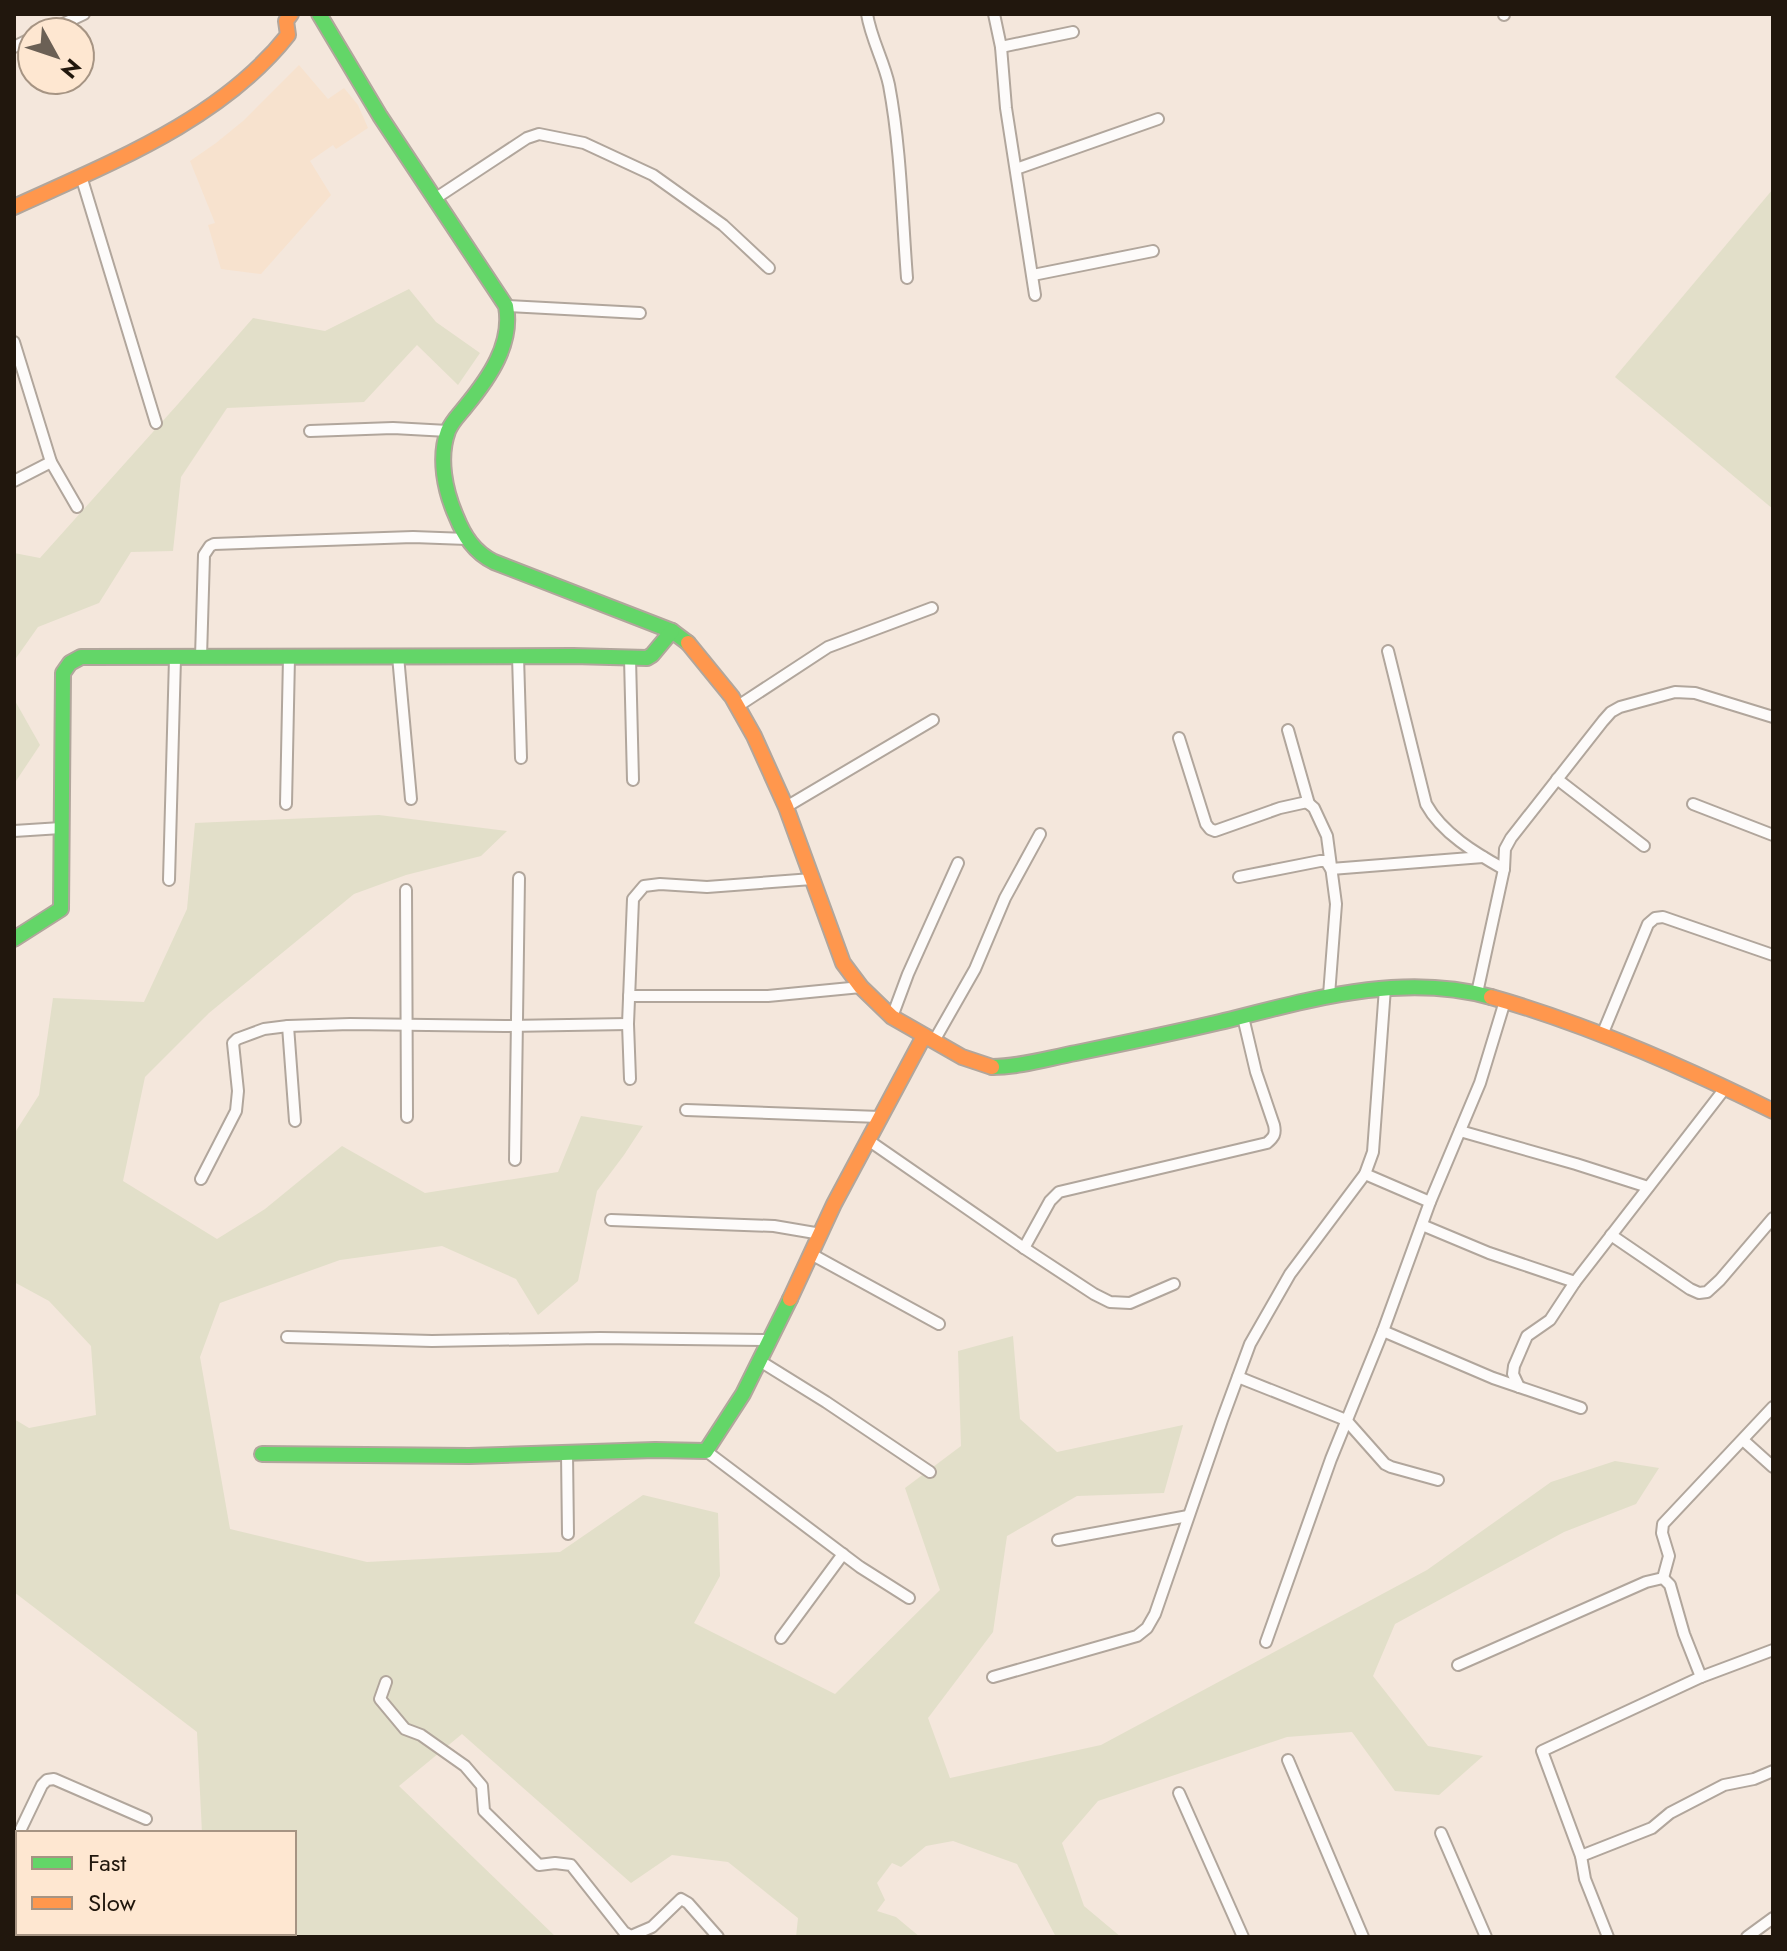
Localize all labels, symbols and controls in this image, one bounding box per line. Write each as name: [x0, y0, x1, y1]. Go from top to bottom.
north arrow: [16, 16, 96, 96]
text: N: [53, 52, 89, 86]
legend: [16, 1831, 296, 1935]
text: Fast: [88, 1845, 126, 1880]
text: Slow: [88, 1885, 136, 1920]

